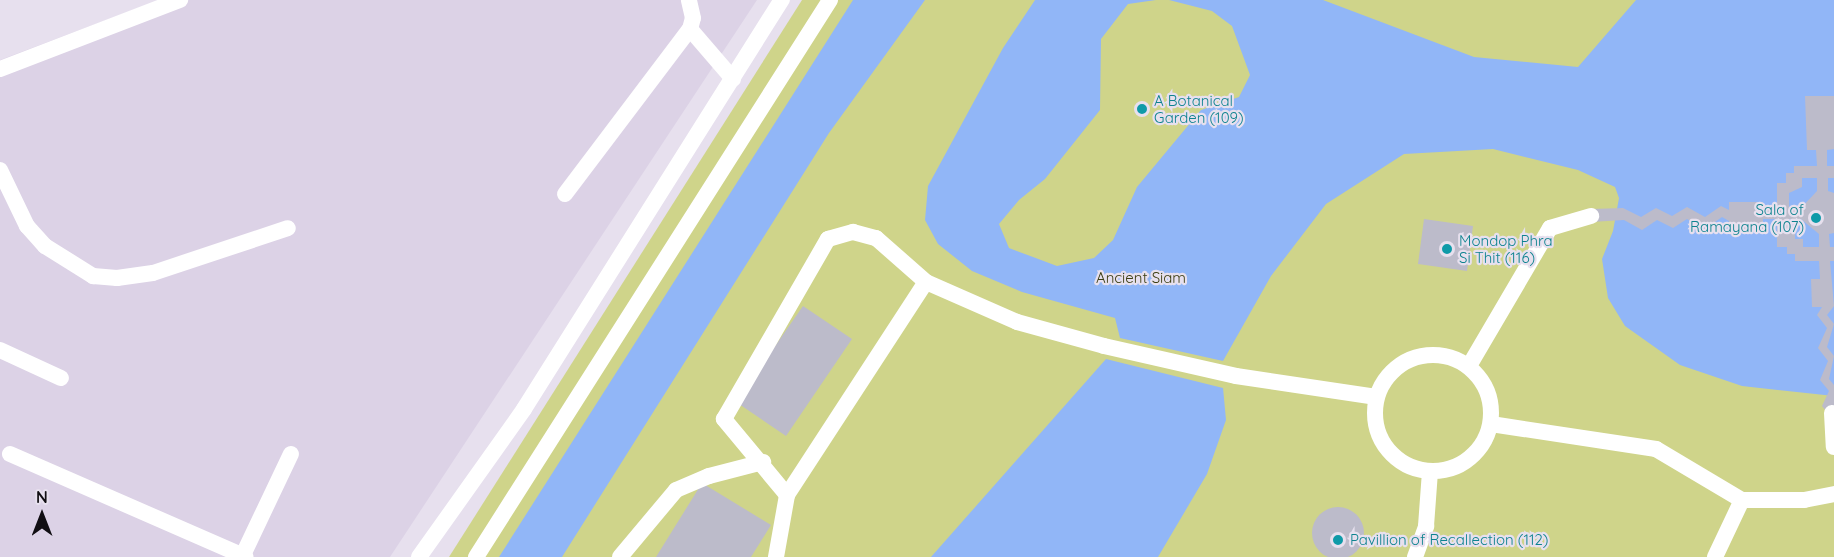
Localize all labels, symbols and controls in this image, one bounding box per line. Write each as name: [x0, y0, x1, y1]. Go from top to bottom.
place label: A Botanical Garden (109): [1154, 91, 1244, 126]
marker: A Botanical Garden (109): [1135, 102, 1149, 116]
place label: Sala of Ramayana (107): [1690, 200, 1804, 235]
marker: Sala of Ramayana (107): [1809, 211, 1823, 225]
place label: Mondop Phra Si Thit (116): [1459, 231, 1553, 266]
marker: Mondop Phra Si Thit (116): [1440, 242, 1454, 256]
park label: Ancient Siam: [1096, 269, 1186, 287]
north arrow: [12, 485, 72, 545]
text: N: [36, 487, 48, 507]
place label: Pavillion of Recallection (112): [1350, 531, 1548, 549]
marker: Pavillion of Recallection (112): [1331, 533, 1345, 547]

